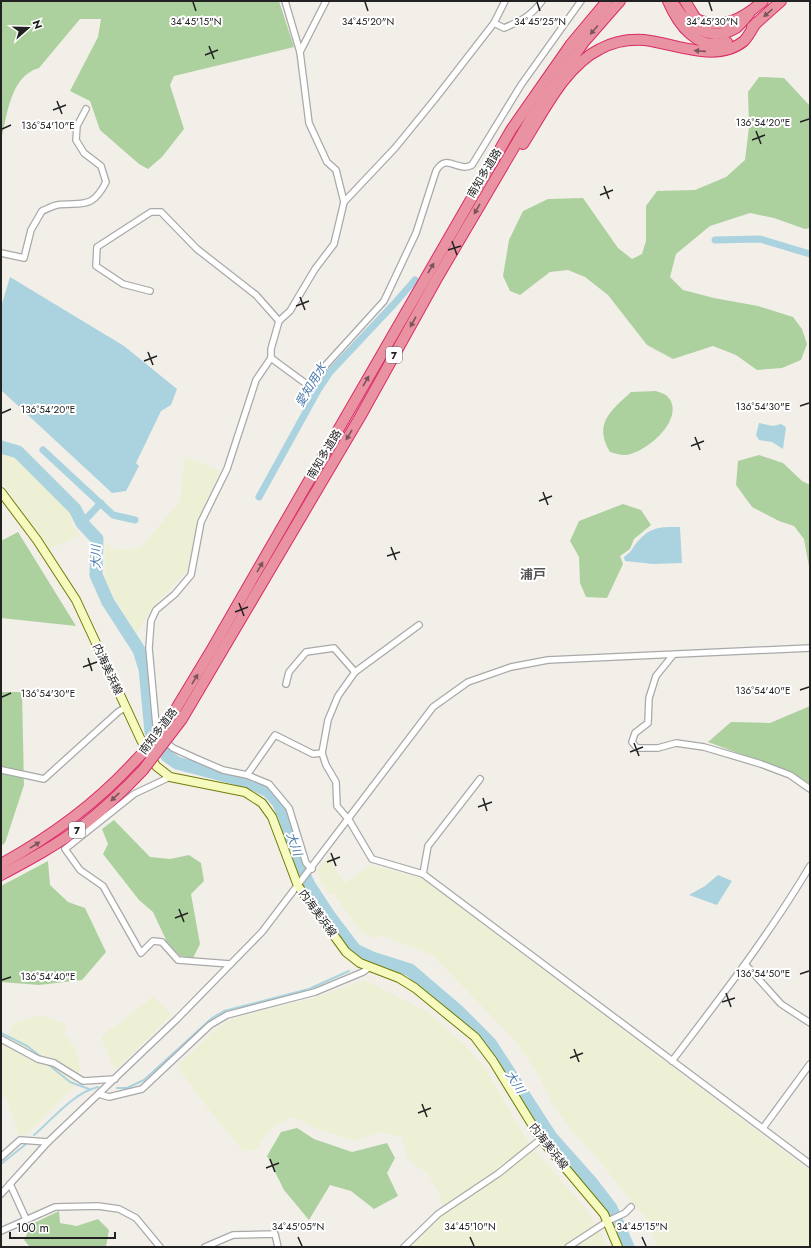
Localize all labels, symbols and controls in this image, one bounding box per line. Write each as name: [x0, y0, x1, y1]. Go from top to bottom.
north arrow: [8, 8, 48, 48]
one-way arrow: [762, 8, 773, 17]
text: 34°45'15"N: [171, 14, 221, 29]
text: 34°45'20"N: [342, 14, 394, 29]
text: 34°45'25"N: [514, 14, 566, 29]
text: 34°45'30"N: [686, 14, 738, 29]
text: N: [28, 18, 46, 31]
one-way arrow: [590, 25, 599, 35]
one-way arrow: [694, 48, 706, 55]
text: 136°54'20"E: [736, 115, 790, 130]
text: 136°54'10"E: [21, 118, 75, 133]
street label: 南知多道路: [463, 145, 505, 201]
one-way arrow: [474, 203, 480, 215]
one-way arrow: [428, 262, 435, 274]
one-way arrow: [409, 316, 416, 328]
road number: 7: [386, 347, 402, 363]
water label: 愛知用水: [291, 358, 332, 410]
one-way arrow: [362, 375, 369, 387]
text: 136°54'30"E: [736, 399, 790, 414]
text: 136°54'20"E: [21, 402, 75, 417]
street label: 南知多道路: [303, 426, 345, 482]
one-way arrow: [345, 430, 353, 440]
water label: 大川: [87, 543, 105, 569]
one-way arrow: [256, 561, 263, 573]
district label: 浦戸: [520, 565, 546, 584]
street label: 内海美浜線: [89, 641, 127, 697]
one-way arrow: [191, 673, 198, 685]
text: 136°54'40"E: [736, 683, 790, 698]
text: 136°54'30"E: [21, 686, 75, 701]
street label: 南知多道路: [135, 704, 181, 758]
one-way arrow: [111, 792, 120, 801]
road number: 7: [69, 822, 85, 838]
water label: 大川: [281, 830, 307, 860]
one-way arrow: [30, 841, 40, 849]
street label: 内海美浜線: [295, 886, 341, 940]
text: 136°54'50"E: [736, 966, 790, 981]
text: 136°54'40"E: [21, 969, 75, 984]
water label: 大川: [501, 1067, 530, 1099]
street label: 内海美浜線: [526, 1119, 572, 1173]
scale bar: [10, 1214, 115, 1240]
text: 100 m: [16, 1219, 49, 1237]
text: 34°45'05"N: [272, 1219, 324, 1234]
text: 34°45'10"N: [444, 1219, 496, 1234]
text: 34°45'15"N: [617, 1219, 667, 1234]

